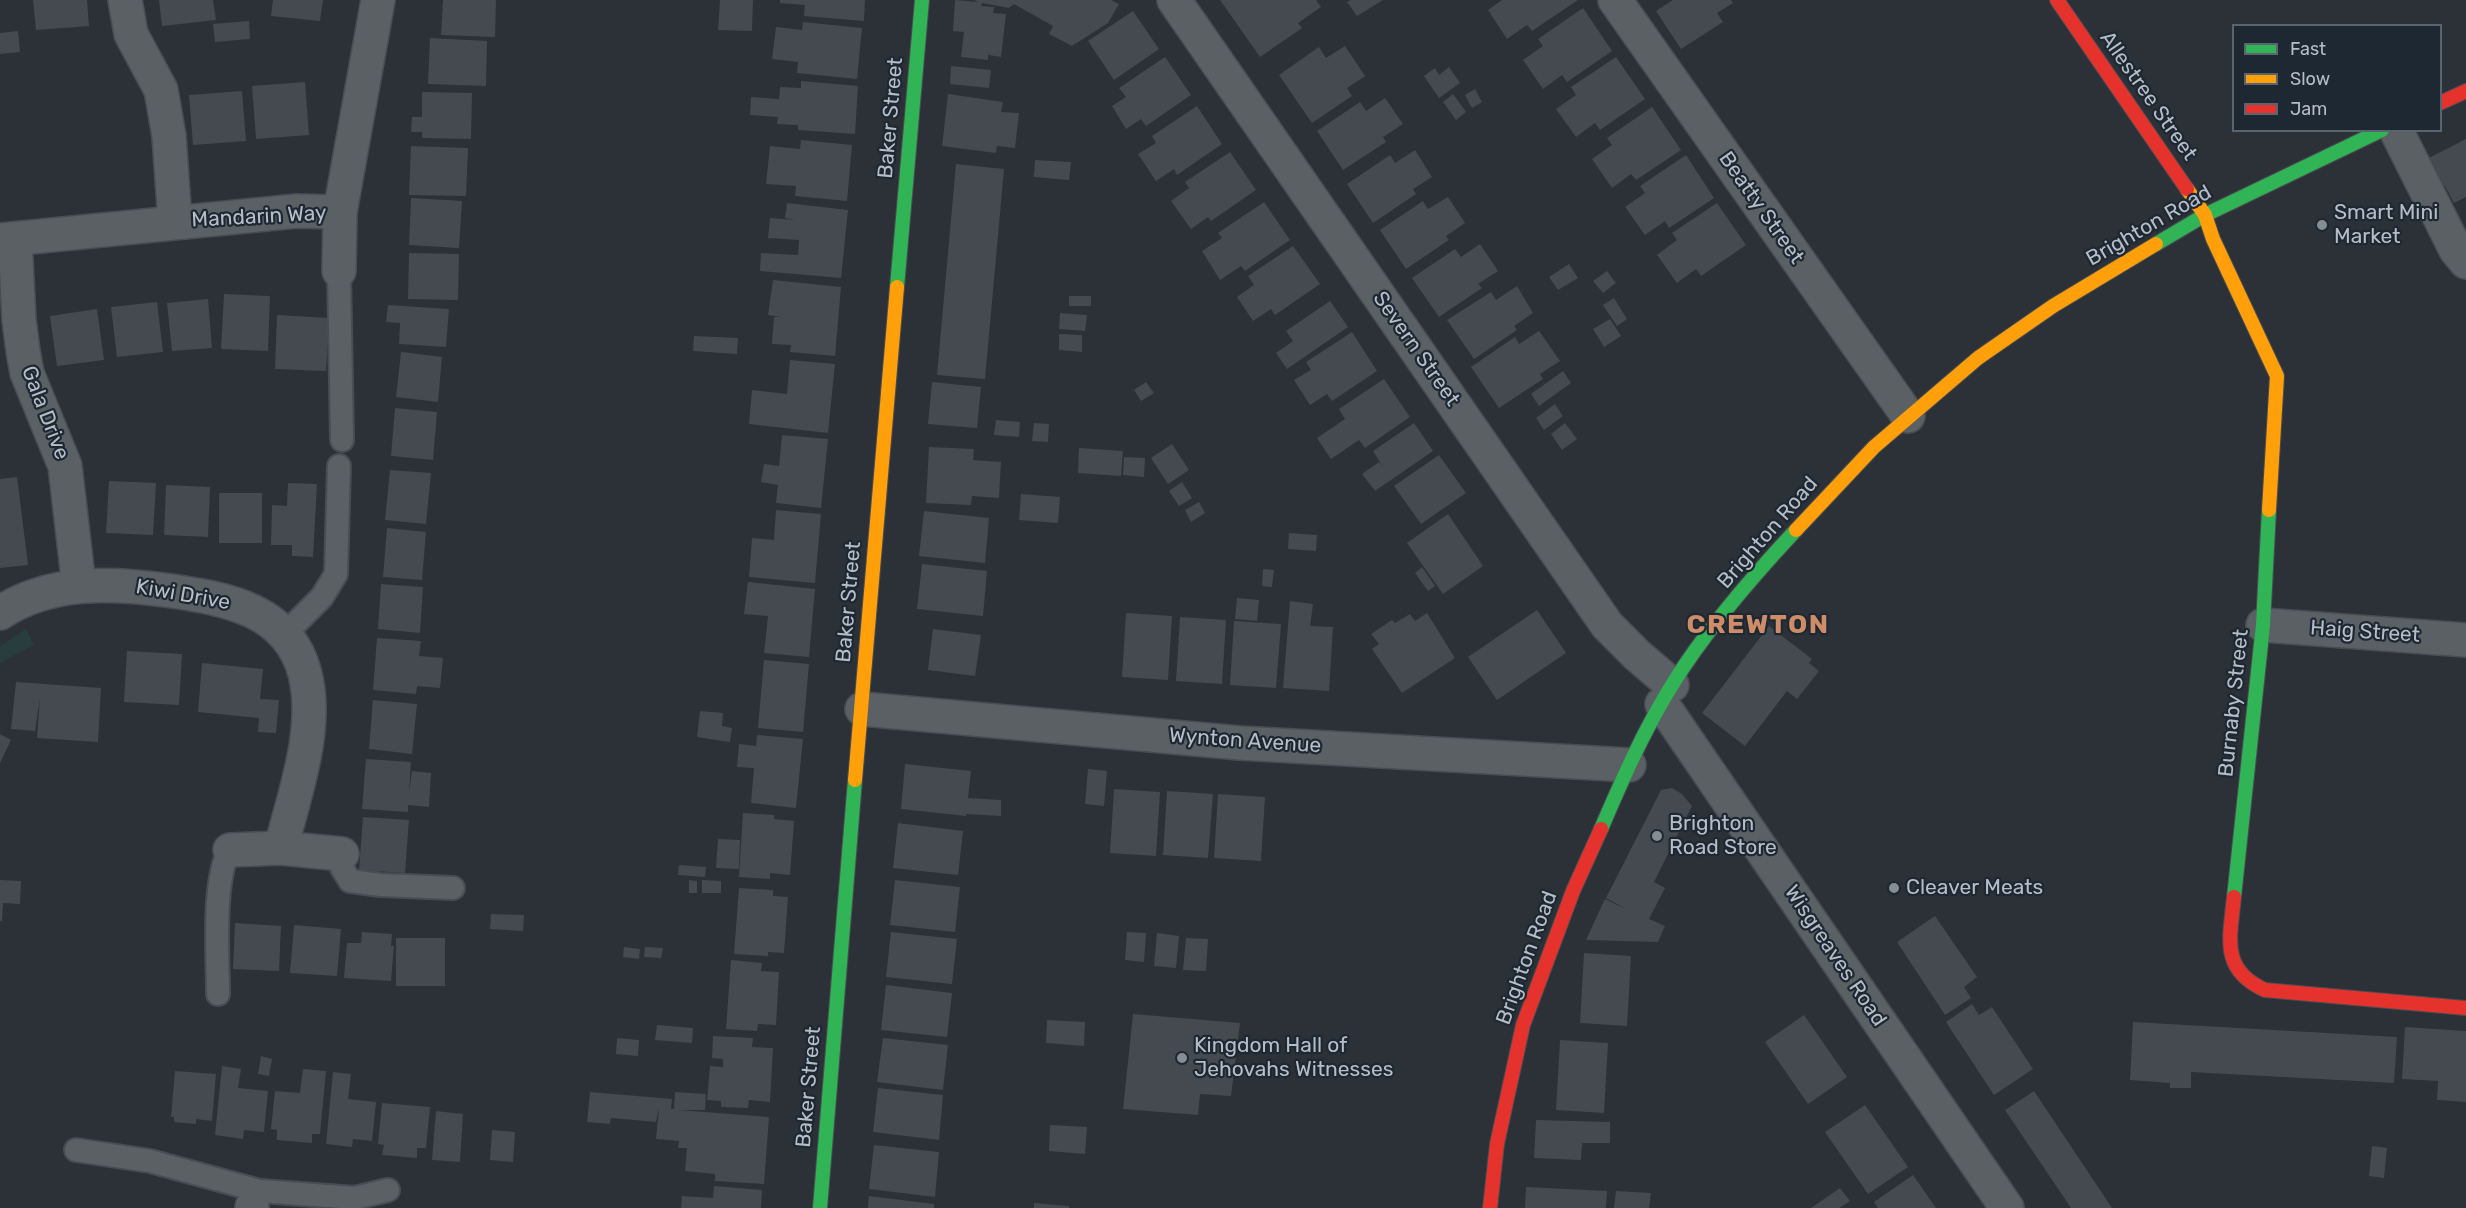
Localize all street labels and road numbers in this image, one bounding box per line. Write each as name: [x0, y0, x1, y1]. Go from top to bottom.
street label: Allestree Street: [2094, 26, 2202, 166]
street label: Baker Street: [873, 56, 909, 180]
street label: Beatty Street: [1713, 147, 1809, 269]
street label: Brighton Road: [2082, 180, 2216, 272]
street label: Mandarin Way: [191, 201, 327, 233]
street label: Severn Street: [1367, 287, 1465, 411]
street label: Gala Drive: [16, 363, 74, 463]
street label: Brighton Road: [1713, 472, 1823, 594]
street label: Baker Street: [831, 540, 867, 664]
street label: Kiwi Drive: [134, 574, 232, 616]
street label: Haig Street: [2309, 616, 2421, 648]
street label: Burnaby Street: [2214, 628, 2254, 778]
street label: Wynton Avenue: [1168, 723, 1322, 759]
street label: Wisgreaves Road: [1779, 881, 1891, 1031]
street label: Brighton Road: [1491, 888, 1563, 1028]
street label: Baker Street: [791, 1025, 827, 1149]

